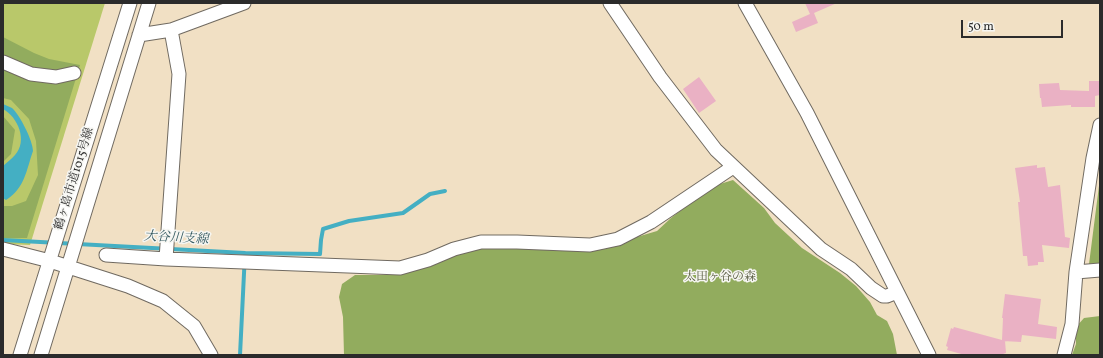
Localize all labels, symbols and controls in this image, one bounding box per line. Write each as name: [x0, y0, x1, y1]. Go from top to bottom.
scale bar: [963, 12, 1065, 38]
text: 50 m: [968, 19, 994, 35]
street label: 鶴ヶ島市道1015号線: [53, 126, 97, 232]
water label: 大谷川支線: [143, 230, 209, 248]
park label: 太田ヶ谷の森: [684, 271, 756, 285]

